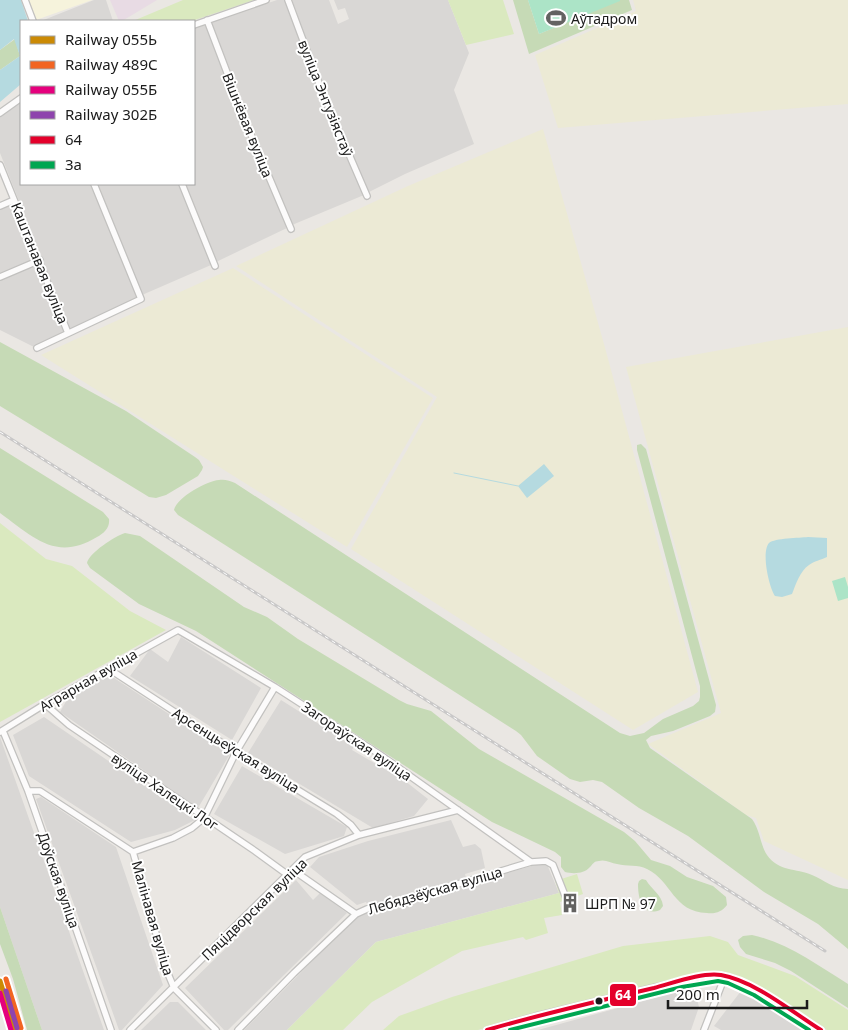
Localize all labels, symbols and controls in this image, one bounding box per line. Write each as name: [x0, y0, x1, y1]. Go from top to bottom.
sports icon: Аўтадром: [545, 7, 567, 29]
place label: Аўтадром: [571, 9, 637, 28]
legend: [20, 20, 195, 185]
text: Railway 055Ь: [65, 29, 157, 49]
street label: вуліца Энтузіястаў: [294, 37, 358, 160]
text: Railway 489С: [65, 54, 158, 74]
street label: Вішнёвая вуліца: [218, 70, 278, 180]
text: Railway 055Б: [65, 79, 157, 99]
text: Railway 302Б: [65, 104, 157, 124]
text: 64: [65, 129, 83, 149]
text: 3а: [65, 154, 82, 174]
street label: Каштанавая вуліца: [7, 199, 73, 327]
street label: Аграрная вуліца: [35, 644, 141, 716]
street label: Загораўская вуліца: [298, 697, 416, 785]
street label: Арсенцьеўская вуліца: [169, 703, 303, 797]
street label: вуліца Халецкі Лог: [108, 748, 222, 834]
street label: Доўская вуліца: [34, 829, 84, 931]
street label: Пяцідворская вуліца: [197, 854, 311, 964]
street label: Малінавая вуліца: [128, 858, 178, 978]
street label: Лебядзёўская вуліца: [366, 862, 504, 918]
building icon: ШРП № 97: [559, 892, 581, 914]
place label: ШРП № 97: [585, 894, 656, 913]
scale bar: [668, 978, 807, 1010]
line badge: 64: [609, 983, 637, 1007]
text: 200 m: [676, 984, 720, 1004]
text: 64: [615, 985, 631, 1004]
unlabelled marker: [594, 996, 604, 1006]

